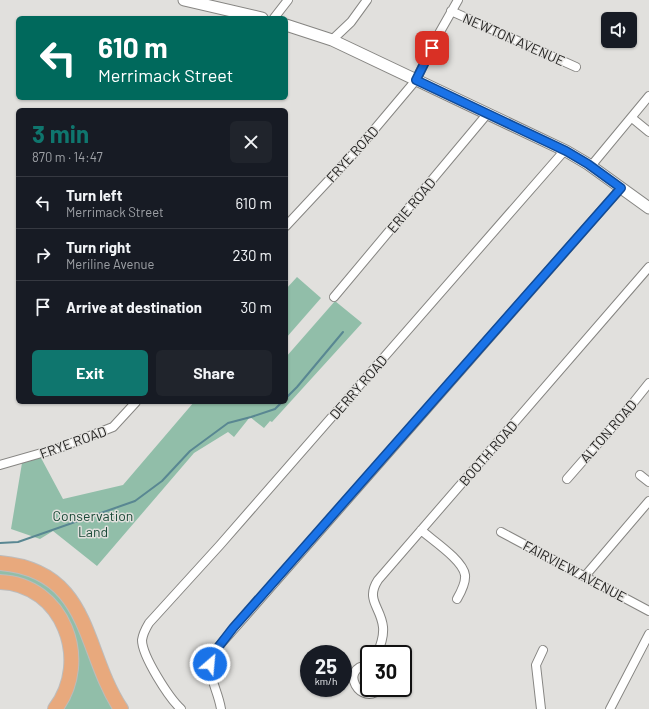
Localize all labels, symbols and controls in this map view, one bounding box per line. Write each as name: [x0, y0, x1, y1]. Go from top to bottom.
street label: NEWTON AVENUE: [460, 9, 568, 69]
map controls: [601, 12, 637, 48]
button: sound: [601, 12, 637, 48]
text: 610 m: [98, 30, 168, 64]
pin: [415, 31, 449, 65]
icon: left: [32, 32, 84, 84]
icon: arrive: [421, 37, 443, 59]
text: Merrimack Street: [98, 64, 233, 86]
text: 3 min: [32, 119, 89, 148]
button: close: [230, 121, 272, 163]
street label: FRYE ROAD: [322, 122, 382, 186]
text: 870 m · 14:47: [32, 149, 103, 165]
street label: ERIE ROAD: [383, 174, 439, 236]
text: Turn left: [66, 186, 122, 204]
icon: left: [32, 192, 54, 214]
text: 610 m: [235, 194, 272, 212]
text: Merrimack Street: [66, 204, 164, 220]
text: Turn right: [66, 238, 131, 256]
icon: right: [32, 244, 54, 266]
text: 230 m: [232, 246, 272, 264]
text: Meriline Avenue: [66, 256, 154, 272]
icon: arrive: [32, 296, 54, 318]
text: Arrive at destination: [66, 298, 202, 316]
text: 30 m: [240, 298, 272, 316]
button: Exit: [32, 350, 148, 396]
button: Share: [156, 350, 272, 396]
street label: DERRY ROAD: [326, 352, 390, 422]
street label: ALTON ROAD: [576, 396, 640, 466]
street label: BOOTH ROAD: [455, 417, 521, 489]
street label: FRYE ROAD: [37, 422, 109, 462]
park label: Conservation Land: [53, 507, 133, 540]
street label: FAIRVIEW AVENUE: [520, 537, 630, 605]
position arrow: [189, 643, 231, 685]
speed limit sign: 30: [360, 645, 412, 697]
text: 25: [315, 654, 337, 678]
text: km/h: [315, 675, 337, 687]

